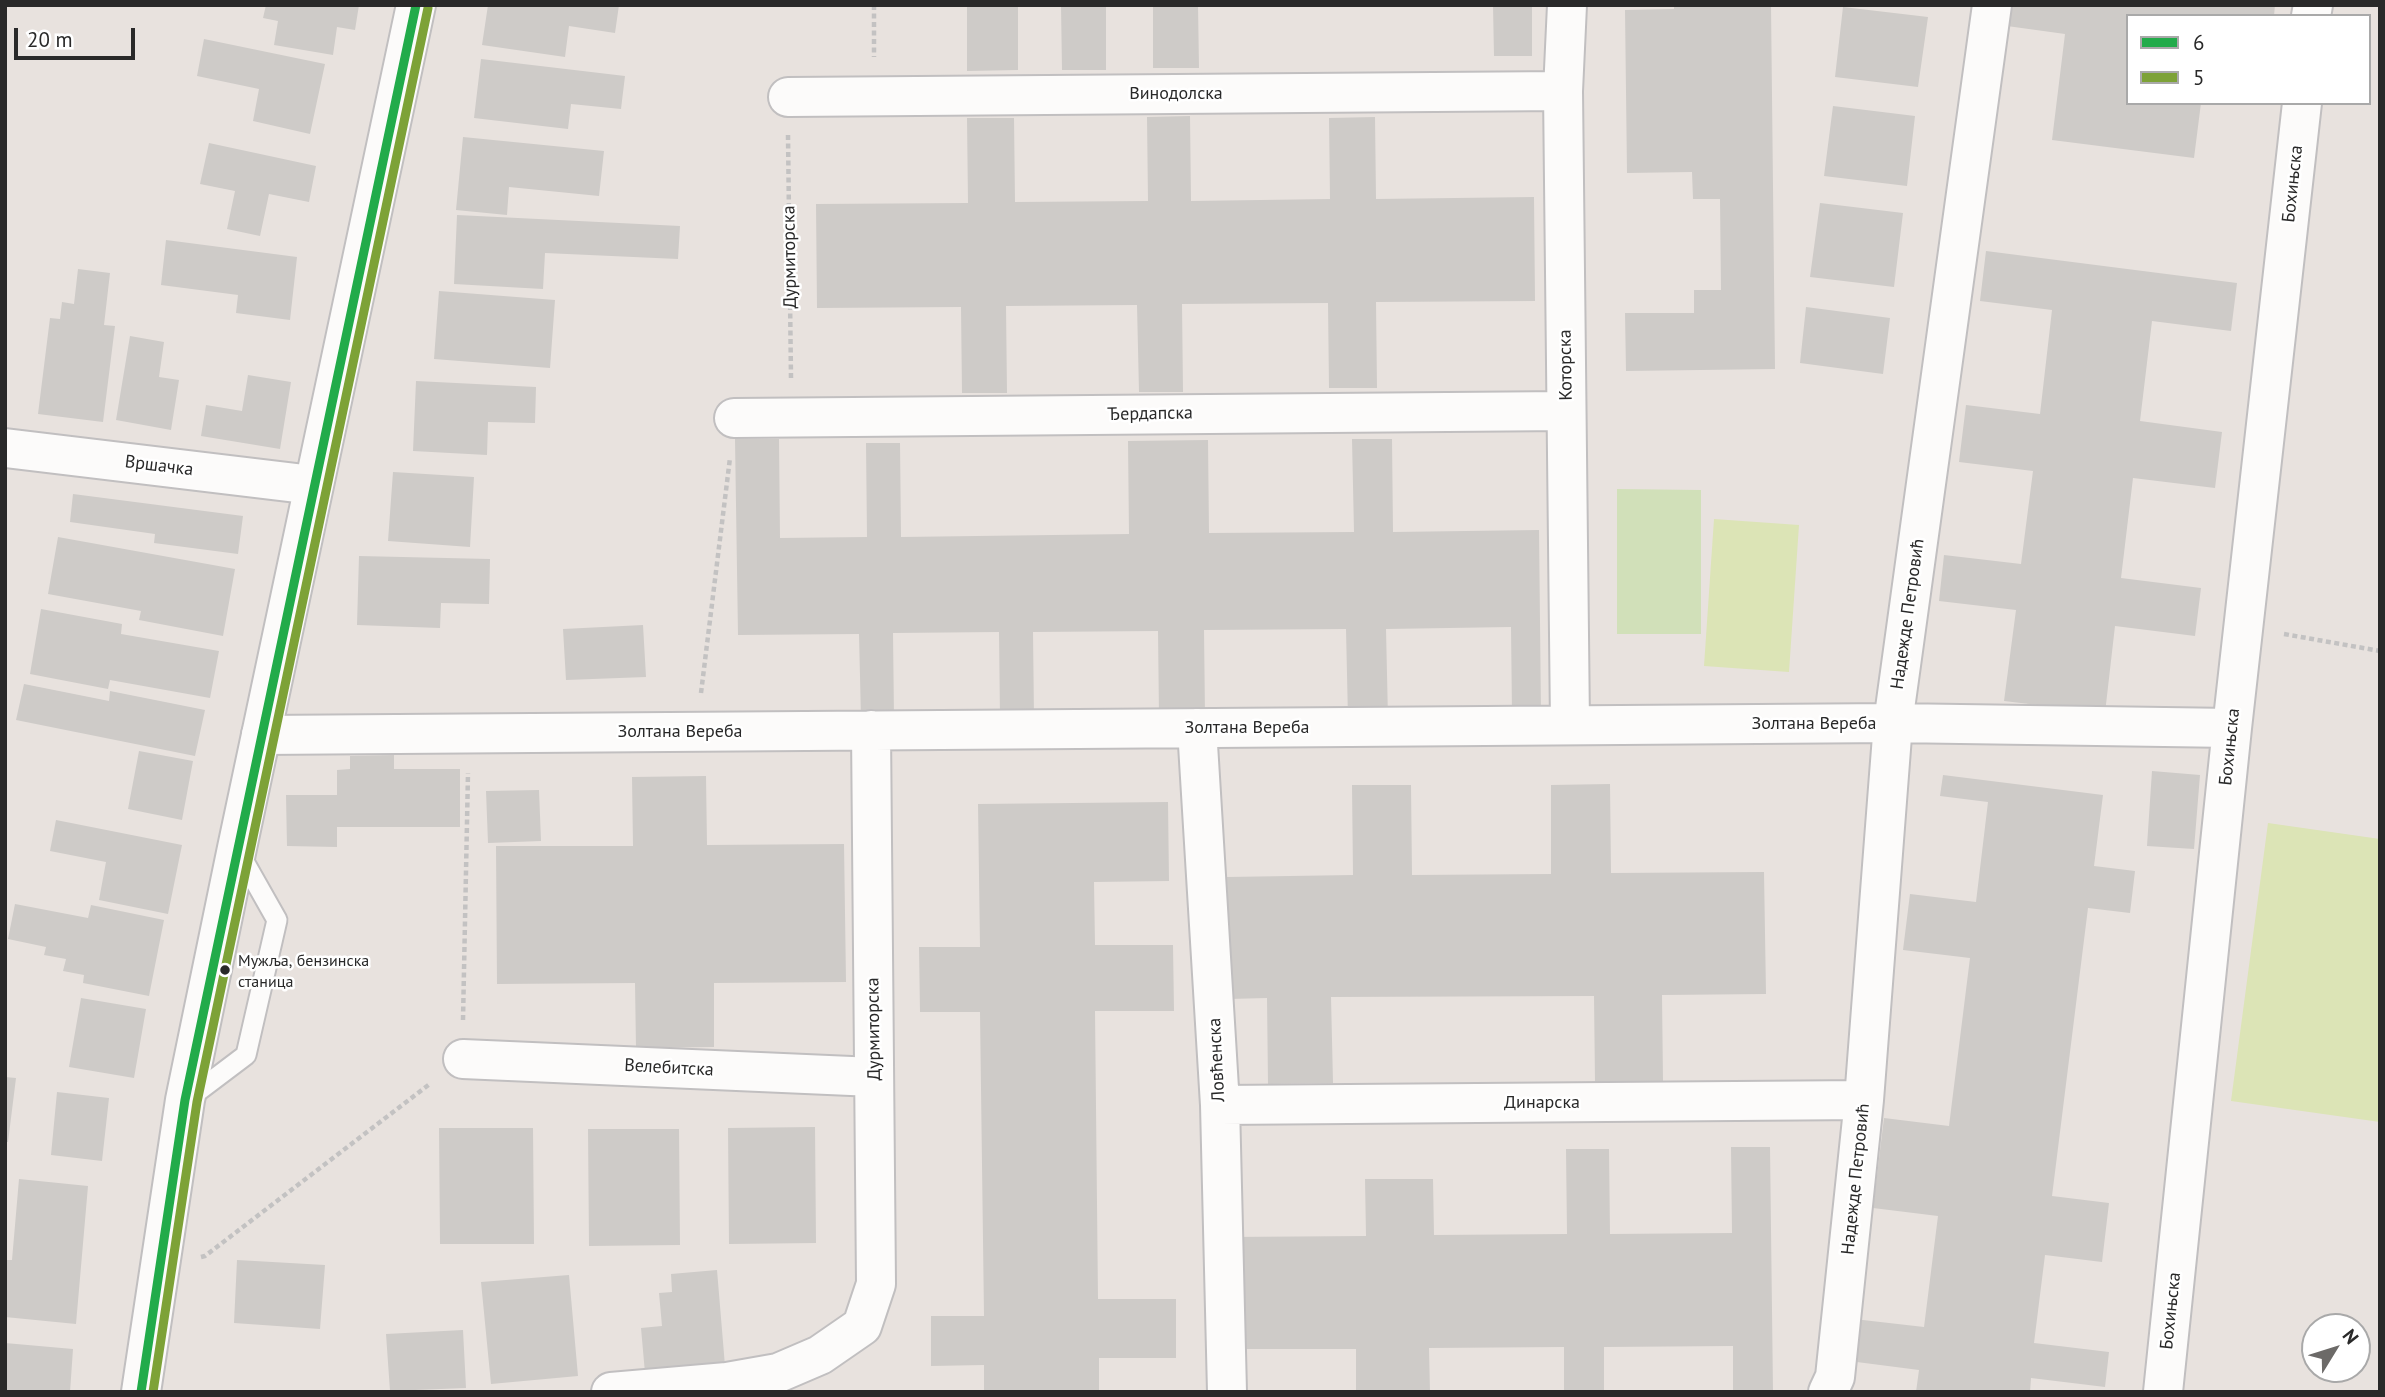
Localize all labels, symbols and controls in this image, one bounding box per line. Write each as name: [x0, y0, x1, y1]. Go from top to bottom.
scale bar: [18, 14, 138, 58]
legend: [2126, 14, 2371, 105]
text: 20 m: [27, 26, 73, 53]
text: 6: [2193, 29, 2204, 56]
text: 5: [2193, 64, 2204, 91]
street label: Винодолска: [1129, 83, 1223, 105]
street label: Бохињска: [2278, 144, 2308, 224]
street label: Дурмиторска: [778, 205, 802, 309]
street label: Которска: [1555, 329, 1577, 401]
street label: Ђердапска: [1107, 402, 1193, 426]
street label: Вршачка: [124, 451, 194, 481]
street label: Надежде Петровић: [1887, 537, 1929, 691]
street label: Бохињска: [2215, 707, 2245, 787]
street label: Золтана Вереба: [1752, 713, 1876, 735]
street label: Золтана Вереба: [1185, 717, 1309, 739]
street label: Золтана Вереба: [618, 721, 742, 743]
place label: Мужља, бензинска станица: [238, 951, 369, 989]
marker: Мужља, бензинска станица: [218, 963, 232, 977]
street label: Дурмиторска: [862, 977, 886, 1081]
street label: Ловћенска: [1204, 1017, 1230, 1103]
street label: Велебитска: [624, 1055, 714, 1081]
street label: Динарска: [1504, 1092, 1580, 1114]
street label: Надежде Петровић: [1837, 1102, 1875, 1256]
street label: Бохињска: [2156, 1271, 2186, 1351]
north arrow: [2301, 1313, 2371, 1383]
text: N: [2338, 1324, 2364, 1349]

